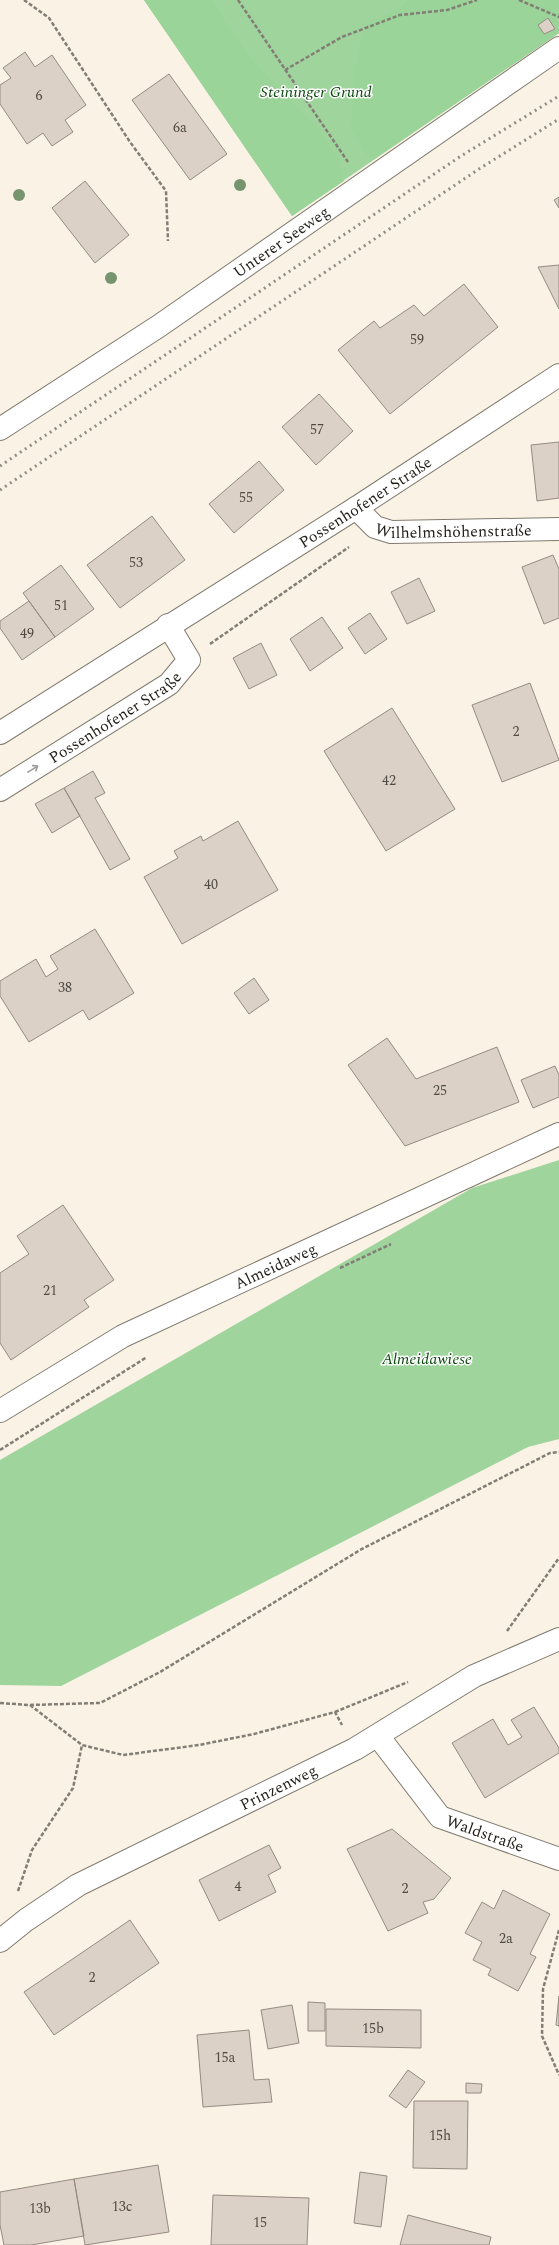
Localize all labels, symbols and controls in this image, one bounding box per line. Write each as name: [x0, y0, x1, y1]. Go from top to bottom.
park label: Steininger Grund: [260, 80, 372, 104]
house number: 6: [36, 85, 43, 106]
house number: 6a: [173, 117, 187, 138]
street label: Unterer Seeweg: [228, 200, 335, 284]
house number: 59: [410, 329, 424, 350]
house number: 57: [310, 419, 324, 440]
street label: Possenhofener Straße: [294, 451, 437, 554]
house number: 55: [239, 487, 253, 508]
street label: Wilhelmshöhenstraße: [372, 517, 532, 545]
house number: 53: [129, 552, 143, 573]
house number: 51: [54, 595, 68, 616]
house number: 49: [20, 623, 34, 644]
street label: Possenhofener Straße: [44, 667, 188, 770]
house number: 2: [513, 721, 520, 742]
one-way arrow: [27, 765, 39, 773]
house number: 42: [382, 770, 396, 791]
house number: 40: [204, 874, 218, 895]
house number: 38: [58, 977, 72, 998]
house number: 25: [433, 1080, 447, 1101]
street label: Almeidaweg: [231, 1237, 321, 1296]
house number: 21: [43, 1280, 57, 1301]
park label: Almeidawiese: [381, 1347, 472, 1371]
street label: Prinzenweg: [236, 1758, 321, 1817]
street label: Waldstraße: [443, 1809, 527, 1859]
house number: 4: [235, 1876, 242, 1897]
house number: 2: [402, 1878, 409, 1899]
house number: 2a: [499, 1928, 513, 1949]
house number: 2: [89, 1967, 96, 1988]
house number: 15b: [362, 2018, 384, 2039]
house number: 15a: [215, 2047, 236, 2068]
house number: 15h: [429, 2125, 451, 2146]
house number: 13c: [112, 2196, 133, 2217]
house number: 13b: [29, 2198, 51, 2219]
house number: 15: [253, 2212, 267, 2233]

